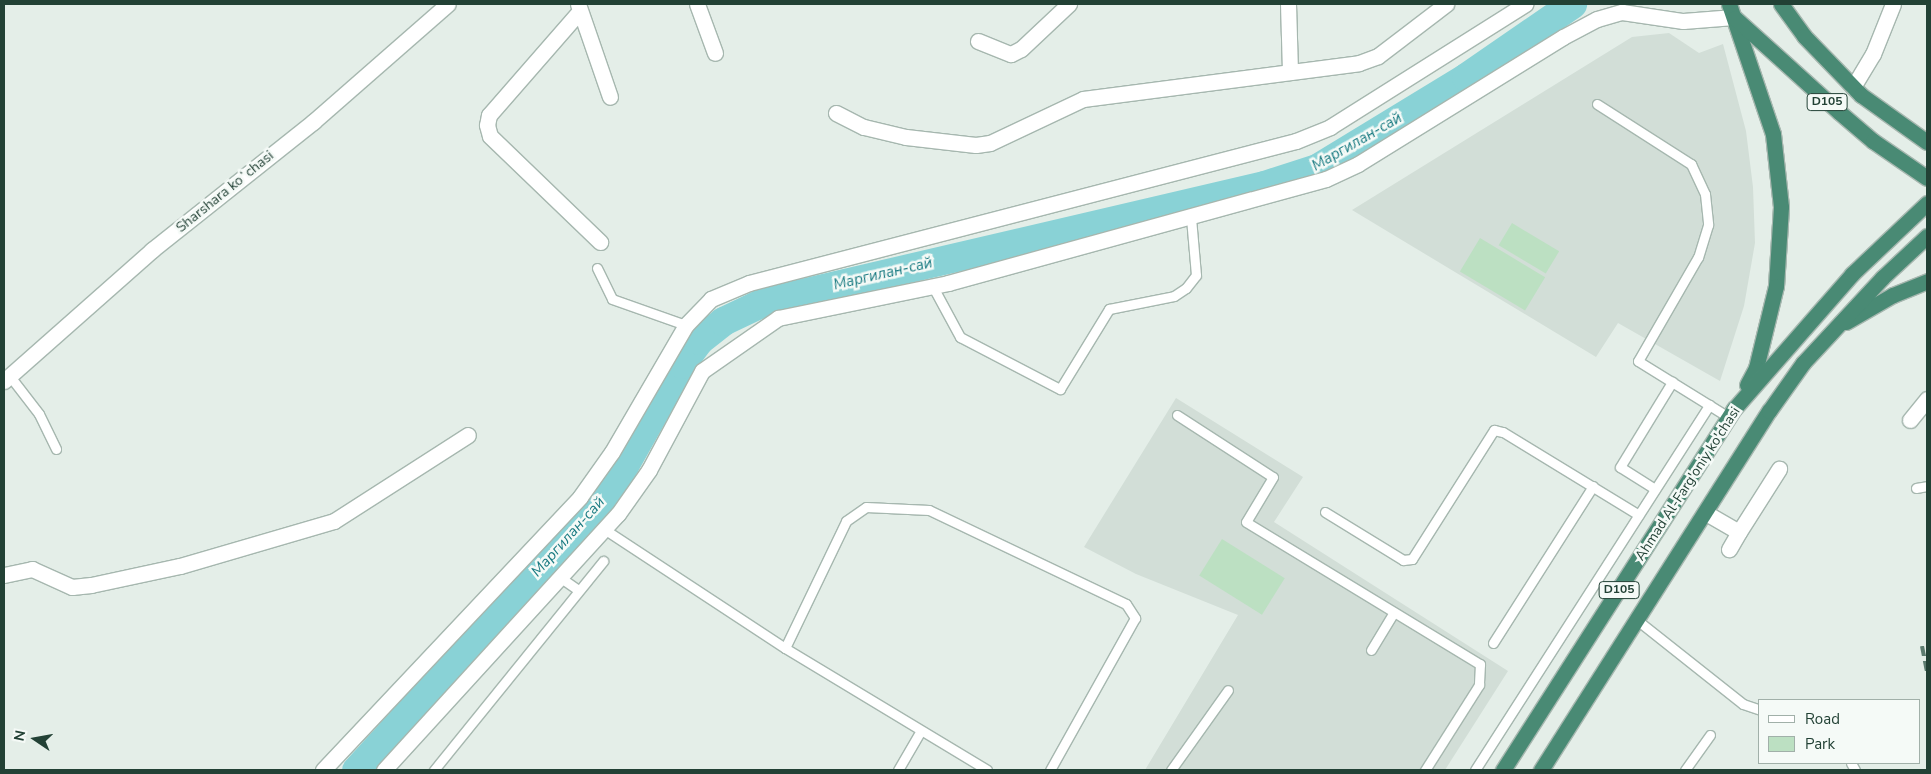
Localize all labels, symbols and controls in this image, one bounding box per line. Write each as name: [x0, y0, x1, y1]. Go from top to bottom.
road number: D105: [1806, 92, 1848, 111]
water label: Маргилан-сай: [1309, 109, 1405, 175]
street label: Sharshara koʻchasi: [173, 148, 277, 236]
water label: Маргилан-сай: [832, 254, 934, 294]
street label: Ahmad Al-Farg'oniy ko'chasi: [1632, 404, 1744, 564]
water label: Маргилан-сай: [527, 493, 609, 581]
road number: D105: [1598, 580, 1640, 600]
legend: [1758, 699, 1921, 764]
text: Road: [1805, 709, 1840, 729]
north arrow: [10, 714, 60, 764]
text: N: [9, 729, 30, 743]
text: Park: [1805, 734, 1835, 754]

